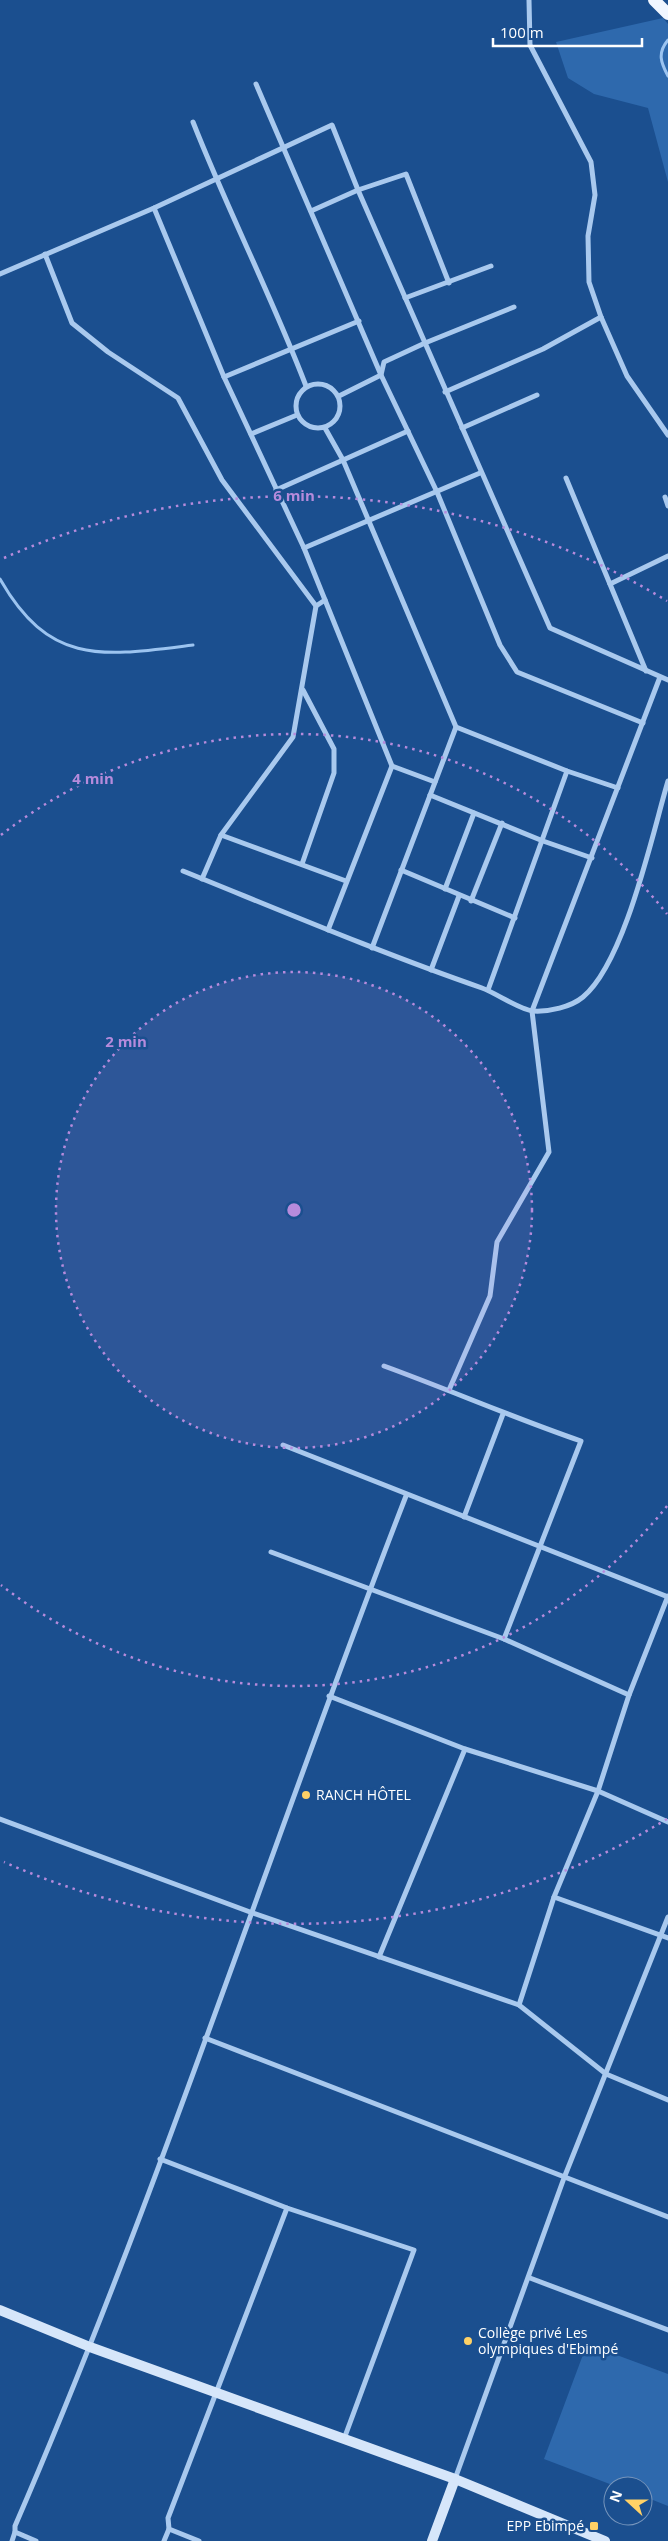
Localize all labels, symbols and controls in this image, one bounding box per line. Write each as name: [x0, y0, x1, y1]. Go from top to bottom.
scale bar: [493, 15, 642, 47]
text: 100 m: [500, 22, 544, 42]
text: 6 min: [273, 485, 315, 505]
text: 4 min: [72, 768, 114, 788]
text: 2 min: [105, 1031, 147, 1051]
centre of rings: [285, 1201, 303, 1219]
place label: RANCH HÔTEL: [316, 1785, 411, 1804]
marker: RANCH HÔTEL: [300, 1789, 312, 1801]
place label: Collège privé Les olympiques d'Ebimpé: [478, 2323, 618, 2358]
marker: Collège privé Les olympiques d'Ebimpé: [462, 2335, 474, 2347]
north arrow: [603, 2476, 653, 2526]
text: N: [604, 2487, 626, 2505]
place label: EPP Ebimpé: [506, 2516, 584, 2535]
marker: EPP Ebimpé: [588, 2520, 600, 2532]

